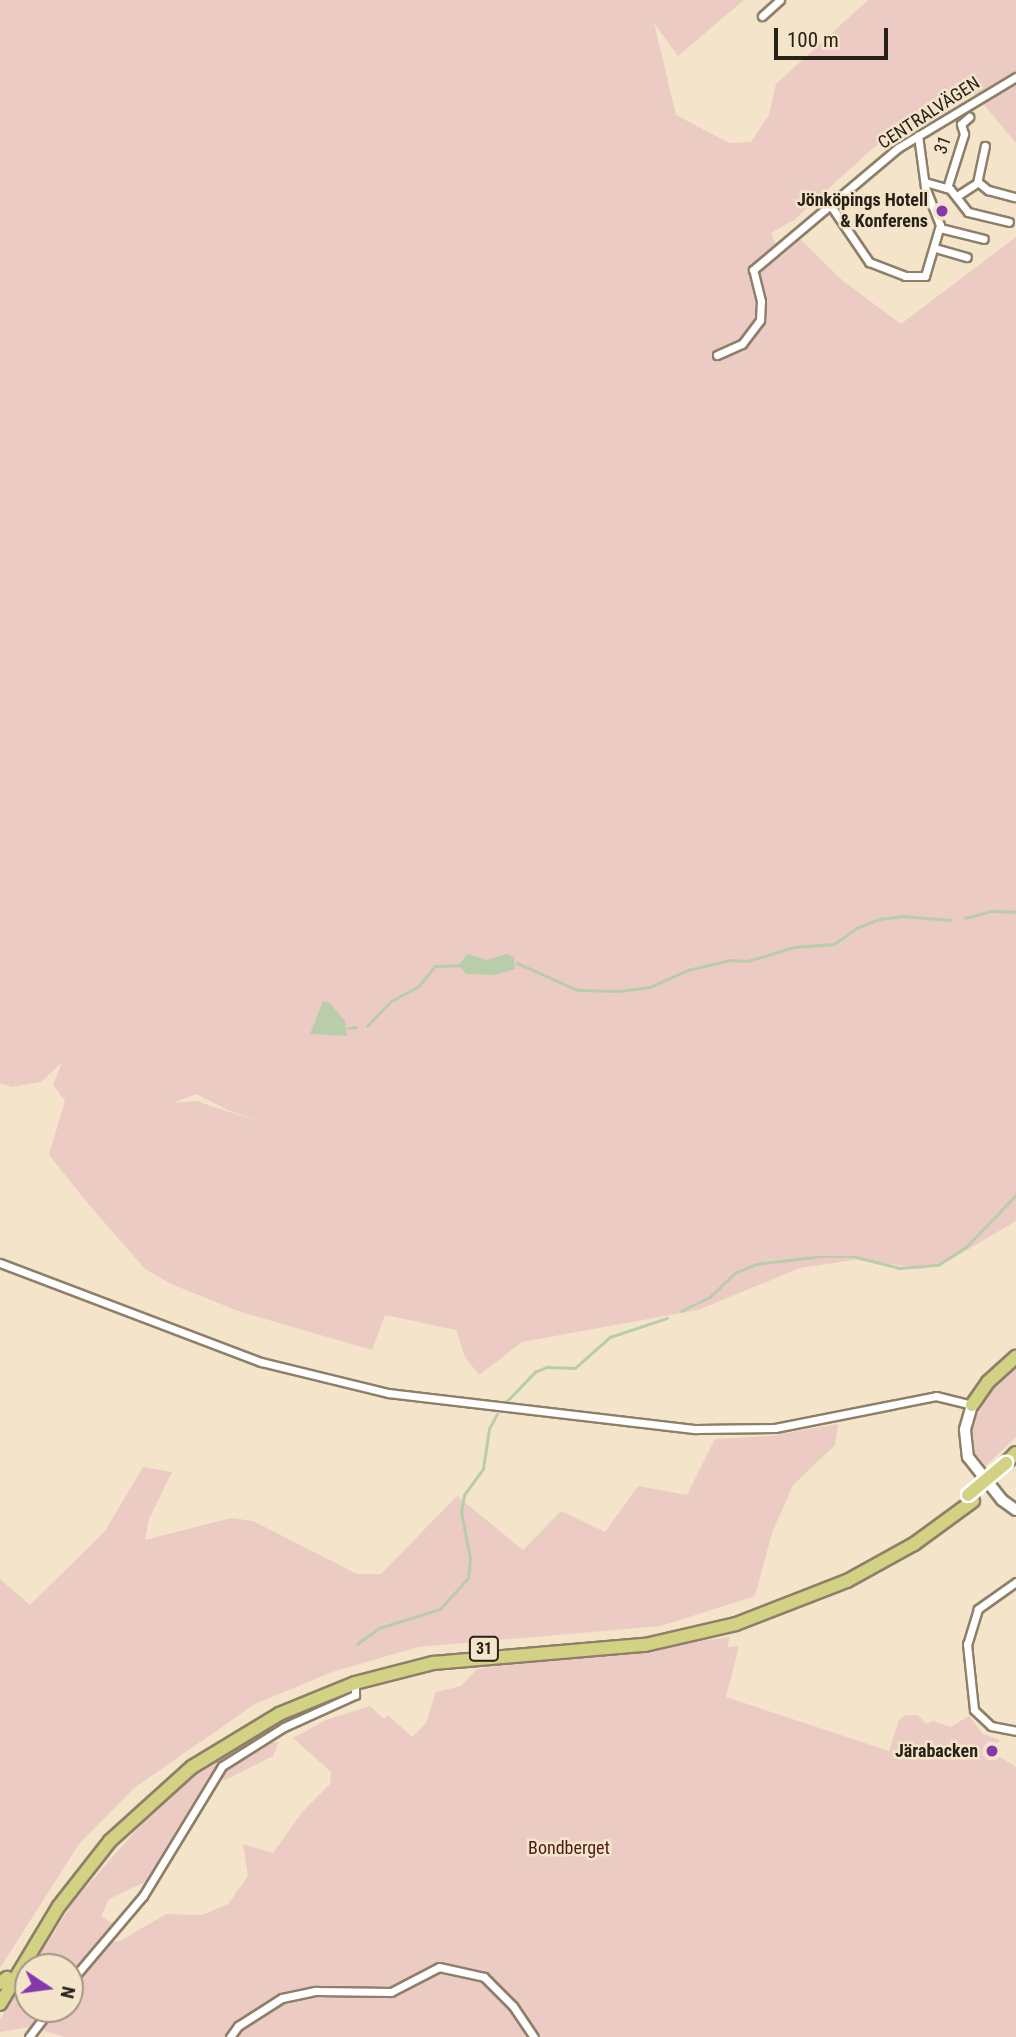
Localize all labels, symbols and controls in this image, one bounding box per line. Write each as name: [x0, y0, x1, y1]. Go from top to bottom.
scale bar: [778, 14, 892, 58]
text: 100 m: [787, 28, 839, 52]
street label: CENTRALVÄGEN: [874, 72, 984, 154]
street label: 31: [930, 133, 956, 157]
place label: Jönköpings Hotell & Konferens: [797, 190, 928, 232]
marker: Jönköpings Hotell & Konferens: [934, 203, 950, 219]
road number: 31: [468, 1637, 500, 1662]
place label: Järabacken: [895, 1740, 978, 1762]
marker: Järabacken: [984, 1743, 1000, 1759]
park label: Bondberget: [528, 1837, 610, 1859]
north arrow: [14, 1953, 84, 2023]
text: N: [55, 1984, 81, 2001]

